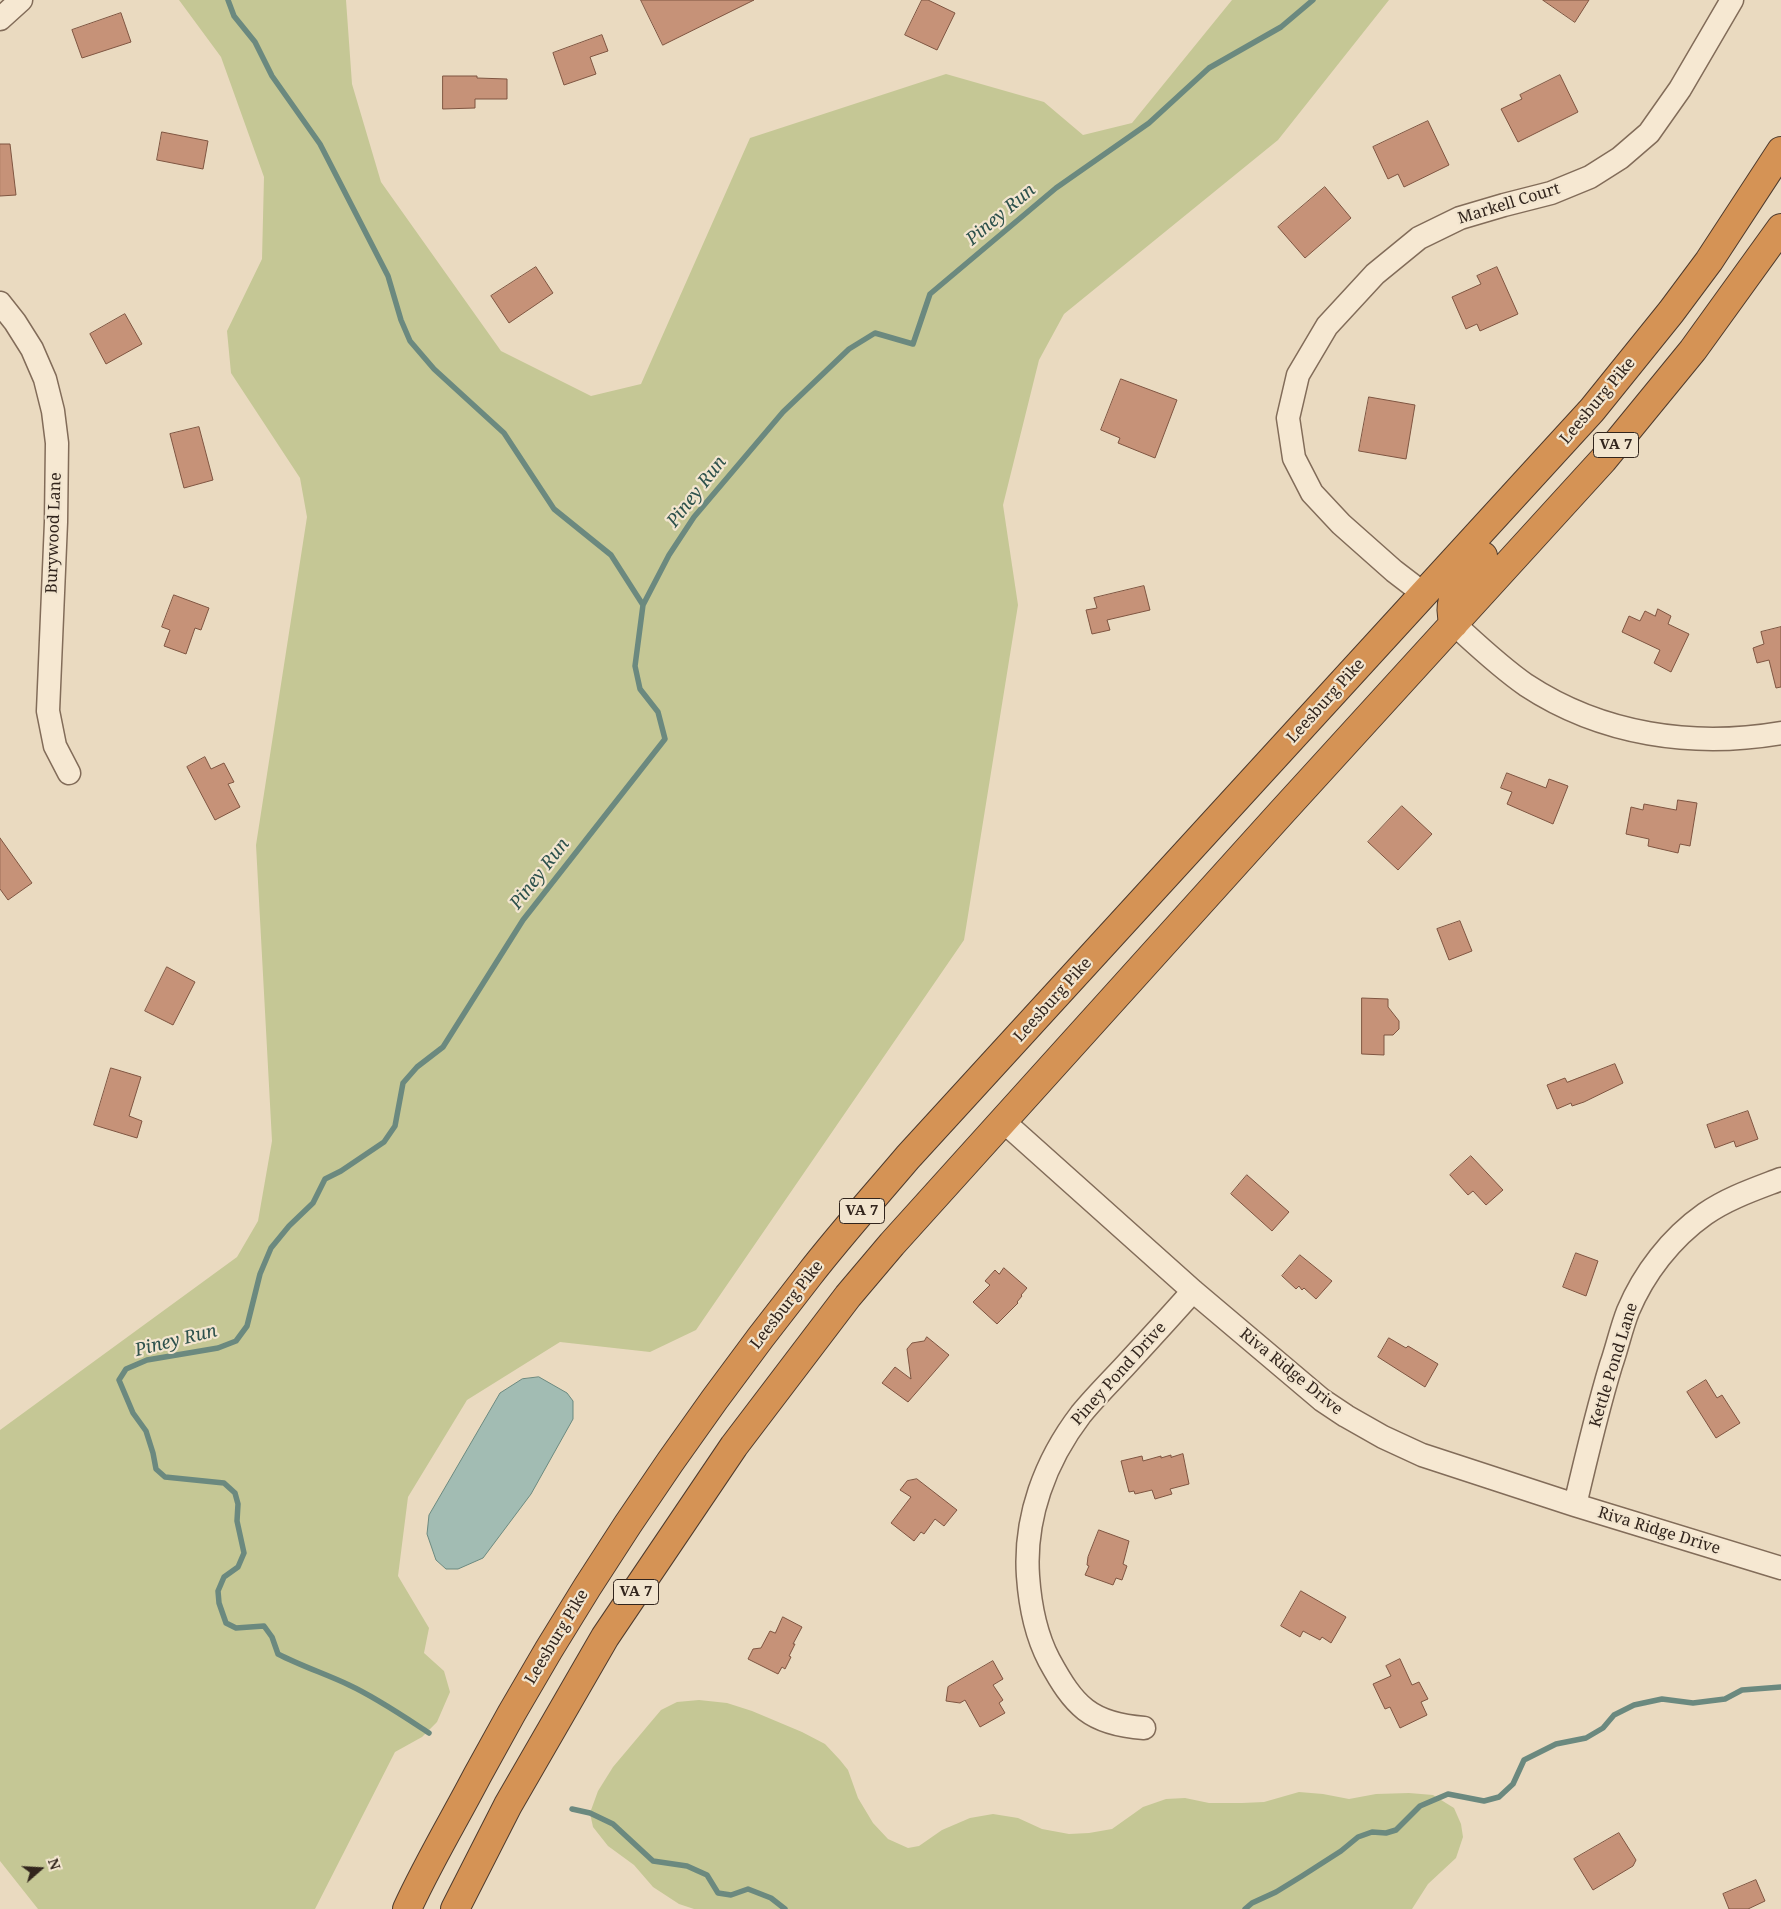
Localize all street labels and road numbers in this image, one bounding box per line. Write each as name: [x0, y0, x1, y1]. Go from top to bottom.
street label: Markell Court: [1456, 179, 1562, 229]
street label: Leesburg Pike: [1556, 354, 1640, 448]
road number: VA 7: [1594, 432, 1638, 458]
street label: Burywood Lane: [42, 472, 66, 594]
street label: Leesburg Pike: [1283, 655, 1369, 747]
street label: Leesburg Pike: [1010, 954, 1096, 1046]
road number: VA 7: [840, 1198, 884, 1224]
street label: Leesburg Pike: [747, 1257, 827, 1353]
street label: Kettle Pond Lane: [1586, 1300, 1642, 1430]
street label: Piney Pond Drive: [1068, 1318, 1170, 1430]
street label: Riva Ridge Drive: [1236, 1325, 1346, 1419]
street label: Riva Ridge Drive: [1596, 1503, 1722, 1559]
road number: VA 7: [614, 1580, 658, 1604]
street label: Leesburg Pike: [521, 1586, 593, 1688]

